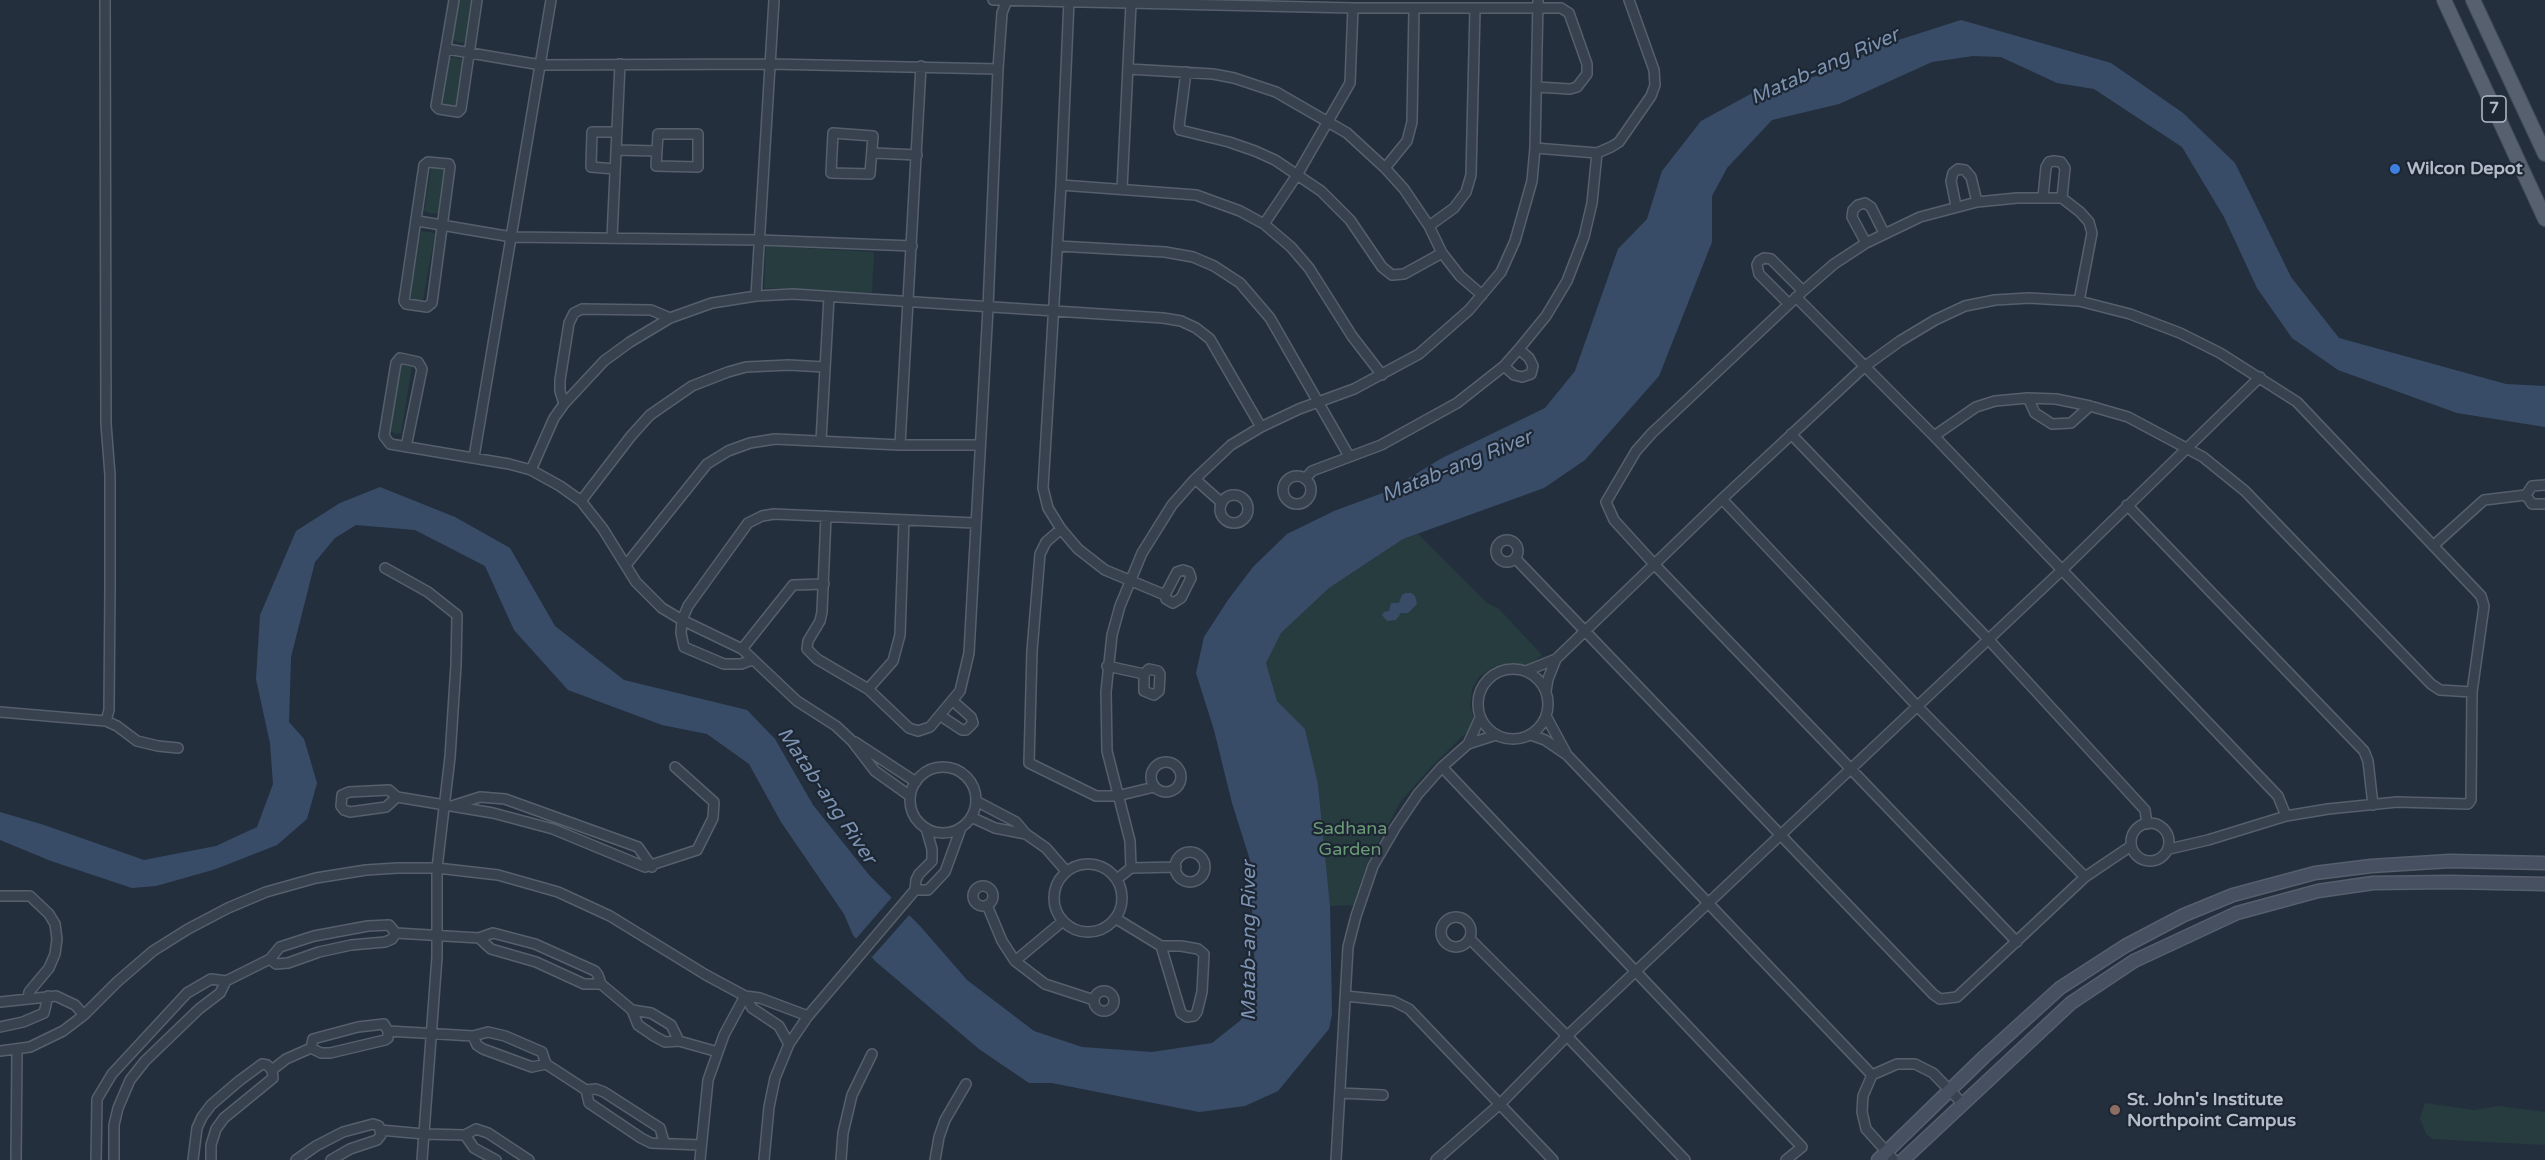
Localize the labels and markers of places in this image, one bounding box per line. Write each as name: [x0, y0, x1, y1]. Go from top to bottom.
place label: Wilcon Depot: [2407, 158, 2523, 180]
marker: Wilcon Depot: [2388, 162, 2402, 176]
place label: St. John's Institute Northpoint Campus: [2127, 1089, 2296, 1132]
marker: St. John's Institute Northpoint Campus: [2108, 1103, 2122, 1117]

